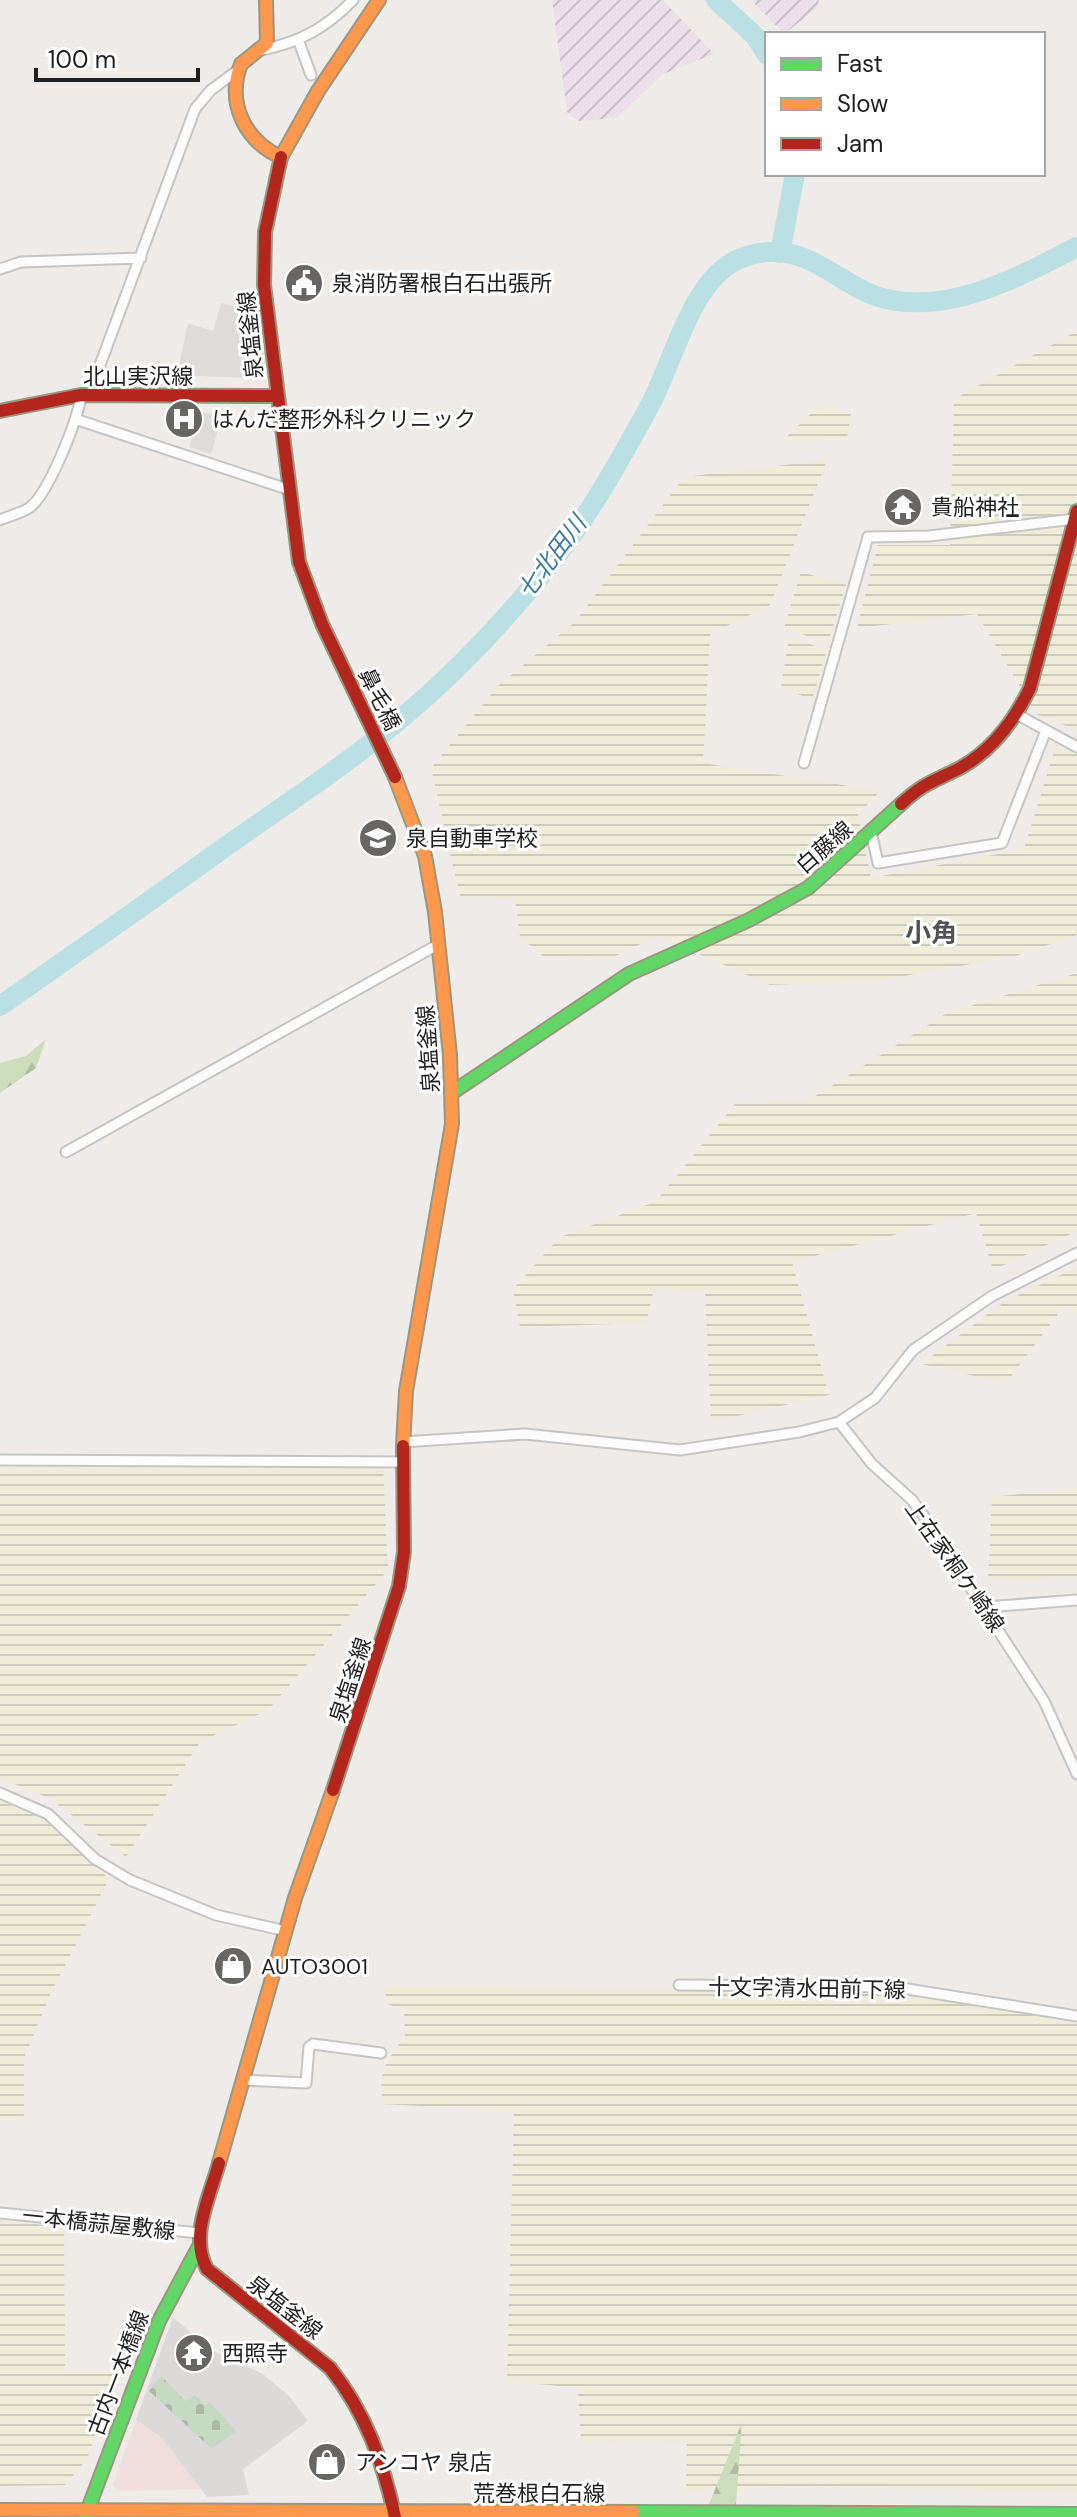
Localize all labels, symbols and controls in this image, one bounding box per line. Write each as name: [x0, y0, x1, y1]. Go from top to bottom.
scale bar: [36, 32, 198, 82]
legend: [765, 32, 1045, 176]
text: 100 m: [48, 44, 116, 75]
text: Fast: [837, 48, 883, 79]
text: Slow: [837, 88, 888, 119]
text: Jam: [837, 128, 883, 159]
public building icon: 泉消防署根白石出張所: [283, 262, 325, 304]
place label: 泉消防署根白石出張所: [332, 269, 552, 298]
street label: 泉塩釜線: [231, 290, 270, 380]
street label: 北山実沢線: [83, 362, 193, 391]
hospital icon: はんだ整形外科クリニック: [163, 398, 205, 440]
place label: はんだ整形外科クリニック: [212, 405, 476, 434]
temple icon: 貴船神社: [882, 486, 924, 528]
place label: 貴船神社: [931, 493, 1019, 522]
water label: 七北田川: [510, 507, 595, 604]
street label: 鼻毛橋: [352, 663, 407, 735]
street label: 白藤線: [790, 815, 859, 880]
school or university icon: 泉自動車学校: [357, 817, 399, 859]
place label: 泉自動車学校: [406, 824, 538, 853]
district label: 小角: [905, 916, 957, 950]
street label: 泉塩釜線: [411, 1004, 446, 1094]
street label: 上在家桐ケ崎線: [899, 1495, 1011, 1638]
street label: 泉塩釜線: [323, 1634, 378, 1726]
shop icon: AUTO3001: [212, 1945, 254, 1987]
place label: AUTO3001: [261, 1952, 368, 1981]
street label: 十文字清水田前下線: [708, 1972, 906, 2005]
street label: 一本橋蒜屋敷線: [21, 2201, 177, 2246]
street label: 泉塩釜線: [241, 2269, 328, 2346]
street label: 古内一本橋線: [81, 2306, 156, 2440]
temple icon: 西照寺: [173, 2332, 215, 2374]
place label: 西照寺: [222, 2339, 288, 2368]
shop icon: アンコヤ 泉店: [306, 2441, 348, 2483]
place label: アンコヤ 泉店: [355, 2448, 492, 2477]
street label: 荒巻根白石線: [473, 2479, 605, 2508]

